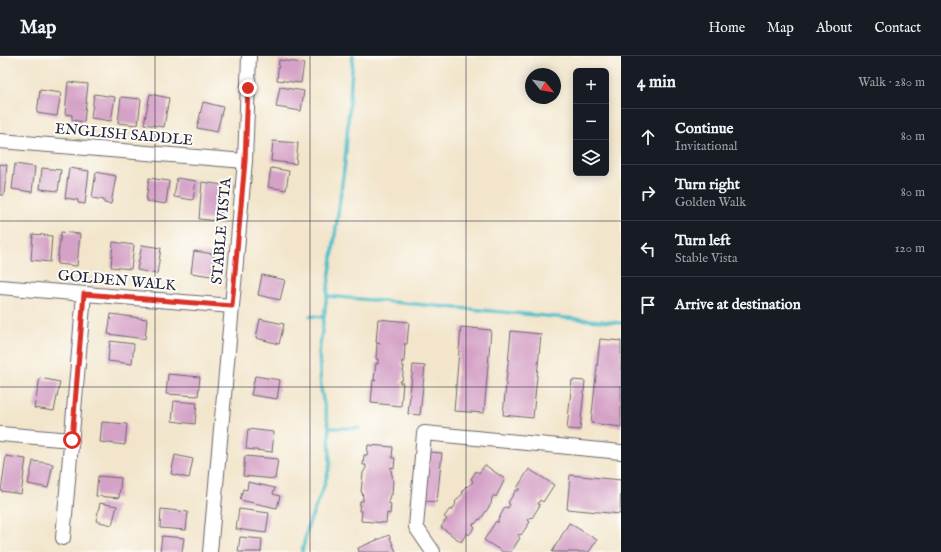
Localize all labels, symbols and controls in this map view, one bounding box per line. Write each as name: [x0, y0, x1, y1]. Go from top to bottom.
text: Map: [20, 16, 56, 40]
text: Home: [709, 19, 745, 37]
text: Map: [767, 19, 794, 37]
text: About: [816, 19, 852, 37]
text: Contact: [874, 19, 921, 37]
north arrow: [525, 68, 561, 104]
map controls: [573, 68, 609, 176]
button: +: [573, 68, 609, 104]
text: 4 min: [637, 72, 676, 93]
text: Walk · 280 m: [858, 74, 925, 91]
route end: [239, 79, 257, 97]
button: −: [573, 104, 609, 140]
street label: ENGLISH SADDLE: [54, 119, 194, 150]
text: Continue: [675, 119, 733, 138]
icon: ahead: [637, 126, 659, 148]
text: 80 m: [901, 128, 925, 145]
text: Invitational: [675, 138, 738, 155]
button: layers: [573, 140, 609, 176]
text: Turn right: [675, 175, 740, 194]
street label: STABLE VISTA: [207, 176, 236, 285]
icon: right: [637, 182, 659, 204]
text: 80 m: [901, 184, 925, 201]
text: Golden Walk: [675, 194, 746, 211]
text: Turn left: [675, 231, 731, 250]
icon: left: [637, 238, 659, 260]
text: 120 m: [895, 240, 925, 257]
text: Stable Vista: [675, 250, 738, 267]
street label: GOLDEN WALK: [57, 266, 177, 295]
icon: arrive: [637, 294, 659, 316]
text: Arrive at destination: [675, 295, 801, 314]
route start: [63, 431, 81, 449]

